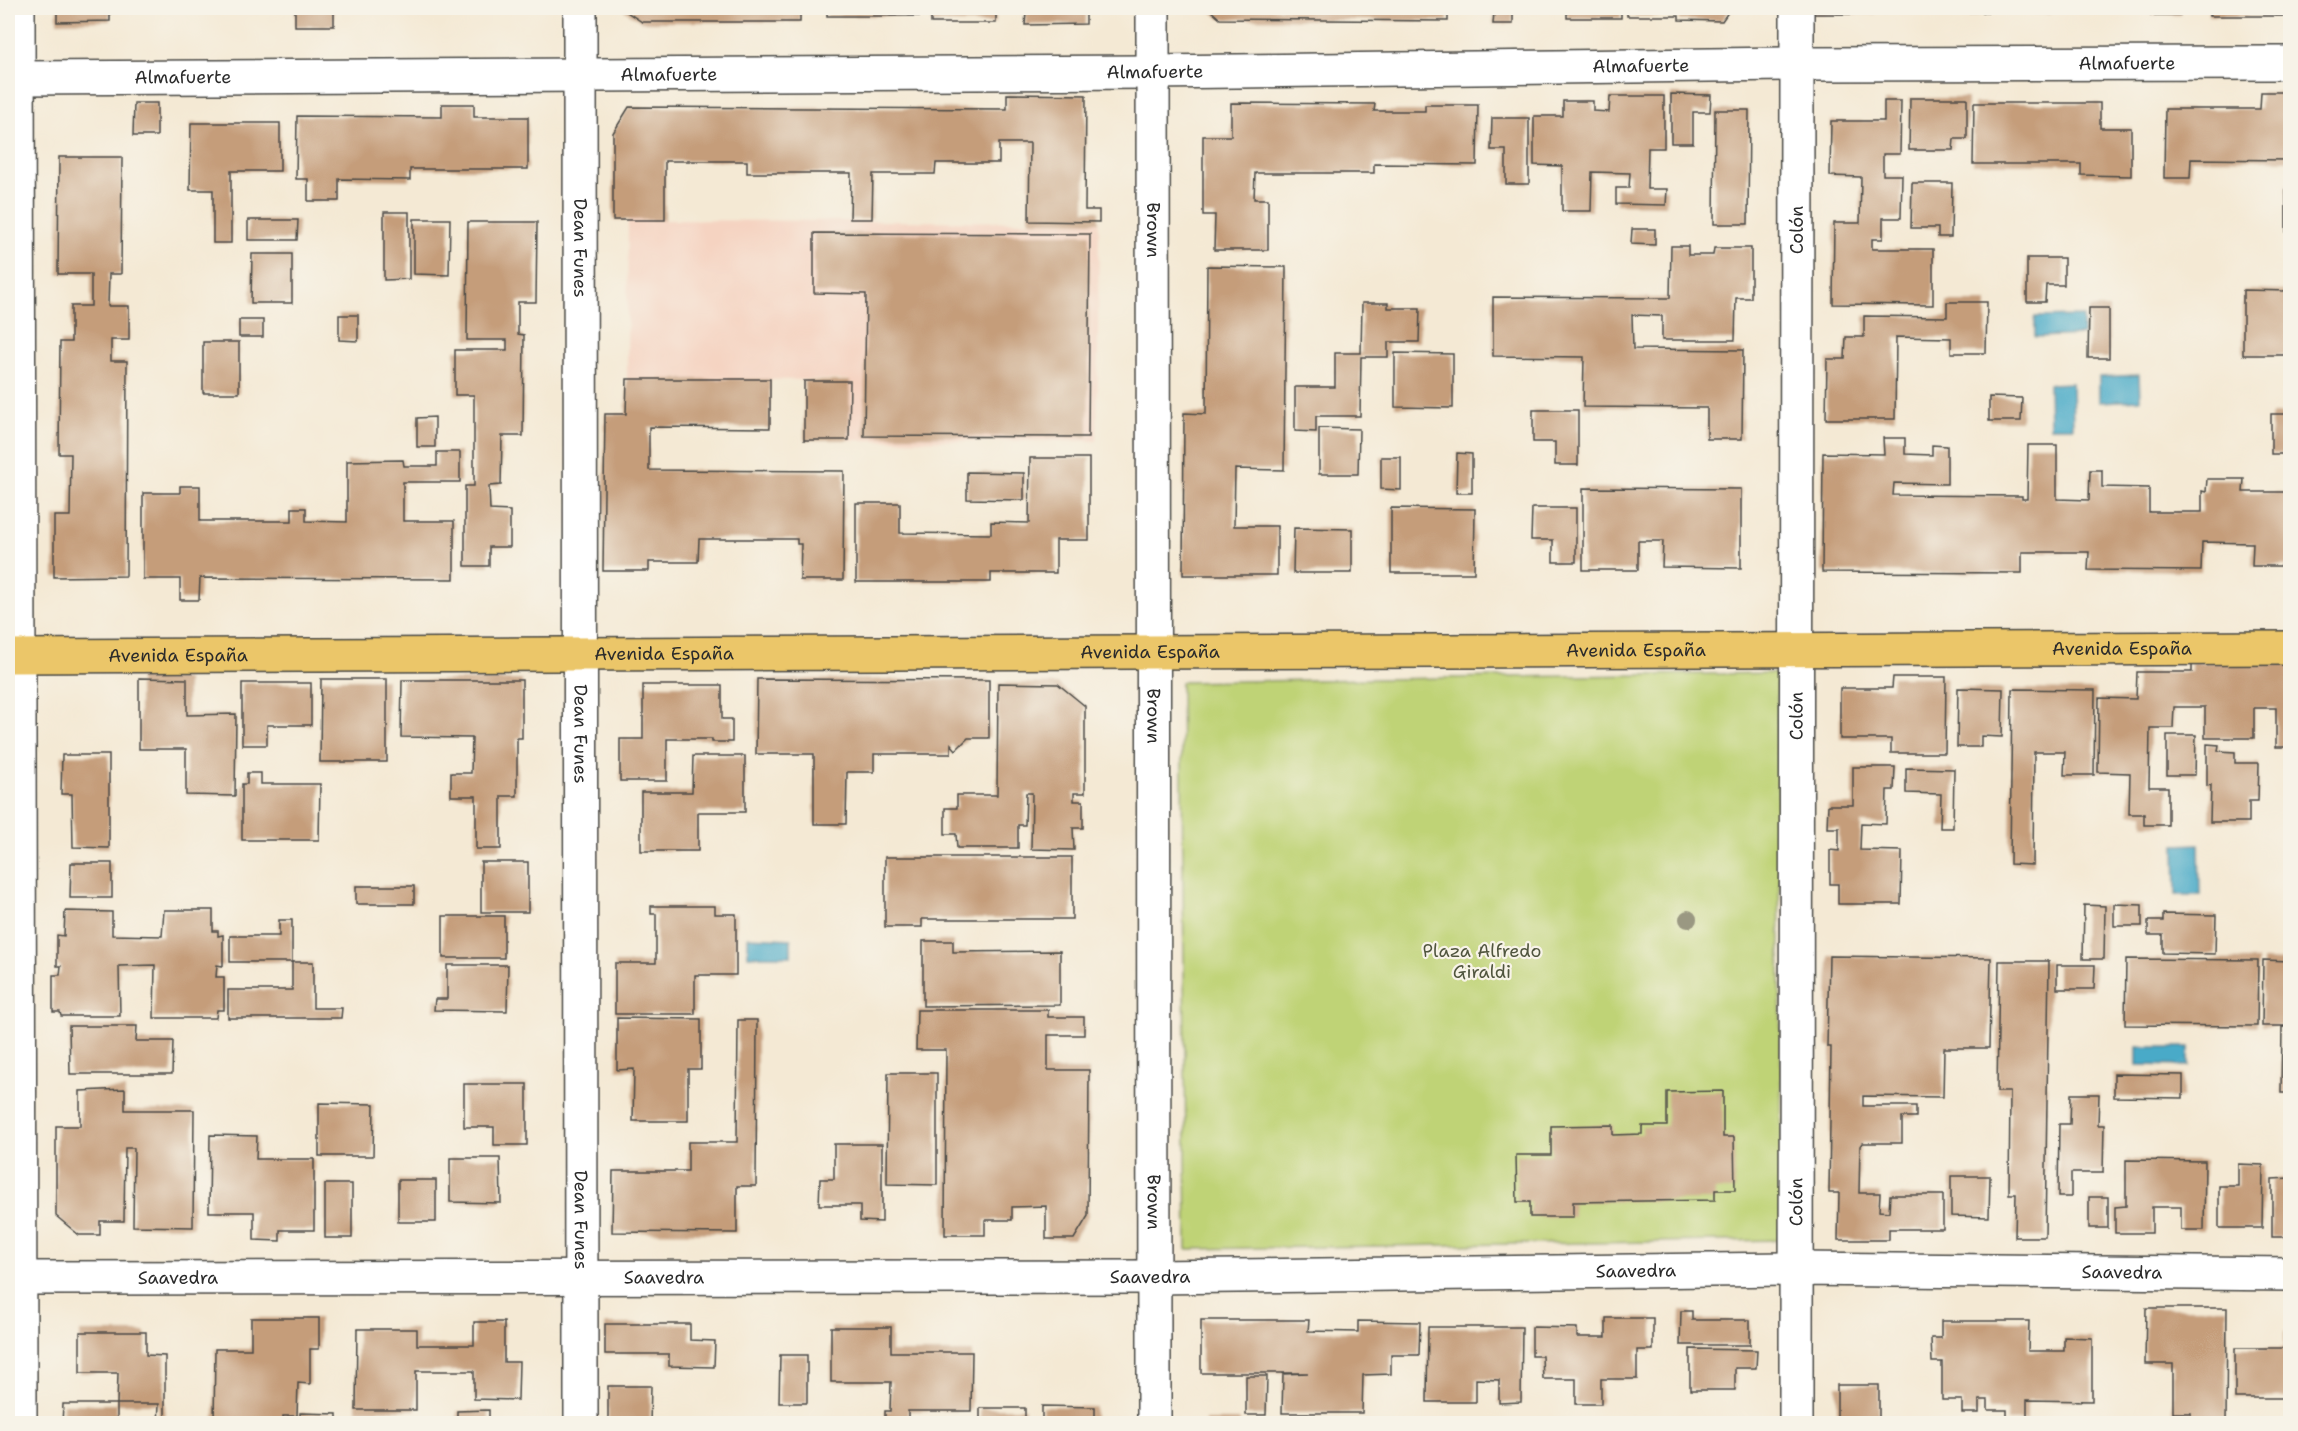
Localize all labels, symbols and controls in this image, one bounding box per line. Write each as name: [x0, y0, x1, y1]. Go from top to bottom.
street label: Almafuerte: [2078, 51, 2175, 75]
street label: Almafuerte: [1592, 53, 1690, 79]
street label: Almafuerte: [1106, 59, 1204, 84]
street label: Almafuerte: [620, 62, 718, 87]
street label: Almafuerte: [134, 65, 232, 89]
street label: Dean Funes: [568, 198, 592, 298]
street label: Brown: [1141, 202, 1165, 258]
street label: Colón: [1785, 206, 1809, 254]
street label: Avenida España: [2052, 636, 2192, 661]
street label: Avenida España: [1566, 638, 1706, 663]
street label: Avenida España: [1080, 640, 1220, 664]
street label: Avenida España: [594, 641, 734, 666]
street label: Avenida España: [108, 643, 248, 668]
street label: Dean Funes: [568, 684, 593, 784]
street label: Brown: [1141, 688, 1166, 744]
street label: Colón: [1784, 692, 1809, 740]
park label: Plaza Alfredo Giraldi: [1423, 939, 1541, 984]
street label: Dean Funes: [569, 1170, 593, 1270]
street label: Brown: [1142, 1174, 1166, 1230]
street label: Colón: [1784, 1178, 1808, 1226]
street label: Saavedra: [1596, 1258, 1676, 1283]
street label: Saavedra: [2082, 1260, 2162, 1285]
street label: Saavedra: [624, 1265, 704, 1289]
street label: Saavedra: [1110, 1265, 1190, 1289]
street label: Saavedra: [138, 1266, 218, 1290]

